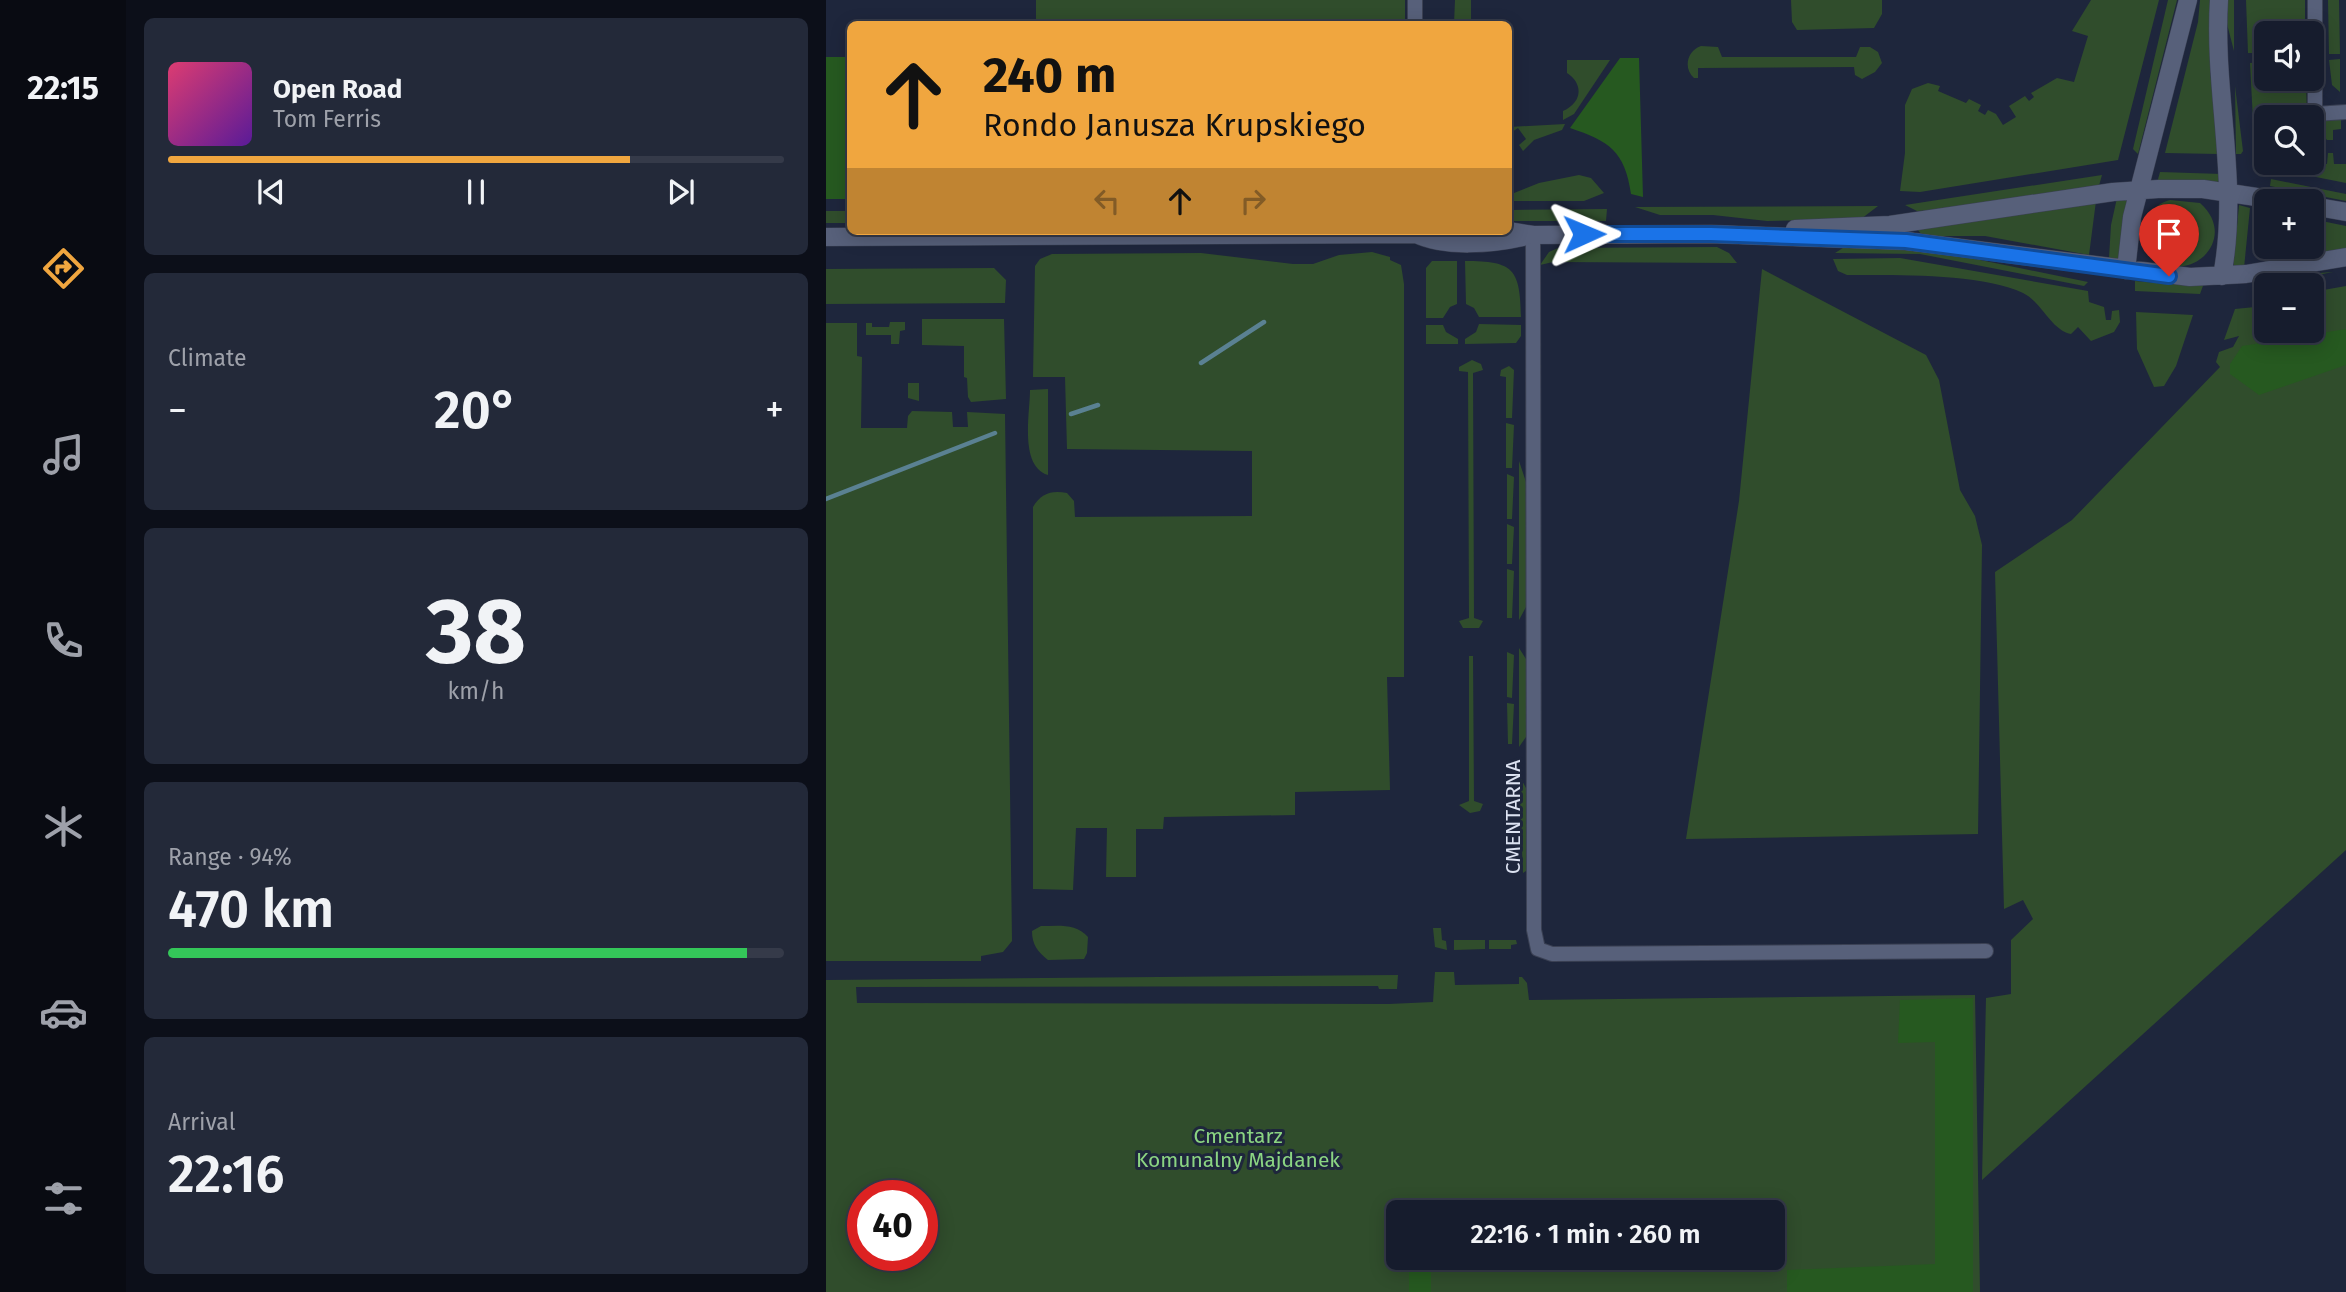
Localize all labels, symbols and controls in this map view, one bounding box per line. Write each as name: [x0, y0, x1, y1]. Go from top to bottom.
map controls: [2254, 21, 2324, 343]
button: sound: [2254, 21, 2324, 91]
text: 240 m: [983, 46, 1116, 105]
icon: ahead: [868, 49, 959, 140]
text: 22:15: [27, 69, 99, 107]
text: Open Road: [273, 74, 402, 105]
text: Tom Ferris: [273, 105, 381, 133]
button: search: [2254, 105, 2324, 175]
text: Rondo Janusza Krupskiego: [983, 106, 1366, 144]
icon: previous: [252, 173, 290, 211]
icon: pause: [457, 173, 495, 211]
icon: next: [662, 173, 700, 211]
icon: left: [1088, 182, 1126, 220]
icon: ahead: [1161, 182, 1199, 220]
icon: right: [1234, 182, 1272, 220]
button: +: [2254, 189, 2324, 259]
position arrow: [1547, 197, 1621, 271]
pin: [2139, 204, 2199, 276]
icon: arrive: [2150, 215, 2188, 253]
icon: directions: [39, 244, 88, 293]
button: −: [2254, 273, 2324, 343]
text: Climate: [168, 344, 247, 372]
text: 20°: [434, 379, 518, 442]
text: −: [168, 387, 187, 433]
text: +: [765, 387, 784, 433]
icon: music: [39, 430, 88, 479]
text: 38: [426, 577, 526, 686]
icon: phone: [39, 616, 88, 665]
text: km/h: [448, 677, 504, 705]
street label: CMENTARNA: [1500, 760, 1526, 874]
icon: climate: [39, 802, 88, 851]
text: Range · 94%: [168, 843, 292, 871]
text: 470 km: [168, 878, 334, 941]
icon: car: [39, 988, 88, 1037]
text: Arrival: [168, 1108, 235, 1136]
park label: Cmentarz Komunalny Majdanek: [1136, 1123, 1340, 1173]
text: 22:16: [168, 1143, 285, 1206]
icon: filters: [39, 1174, 88, 1223]
speed limit sign: 40: [847, 1180, 938, 1271]
text: 22:16 · 1 min · 260 m: [1471, 1219, 1700, 1250]

